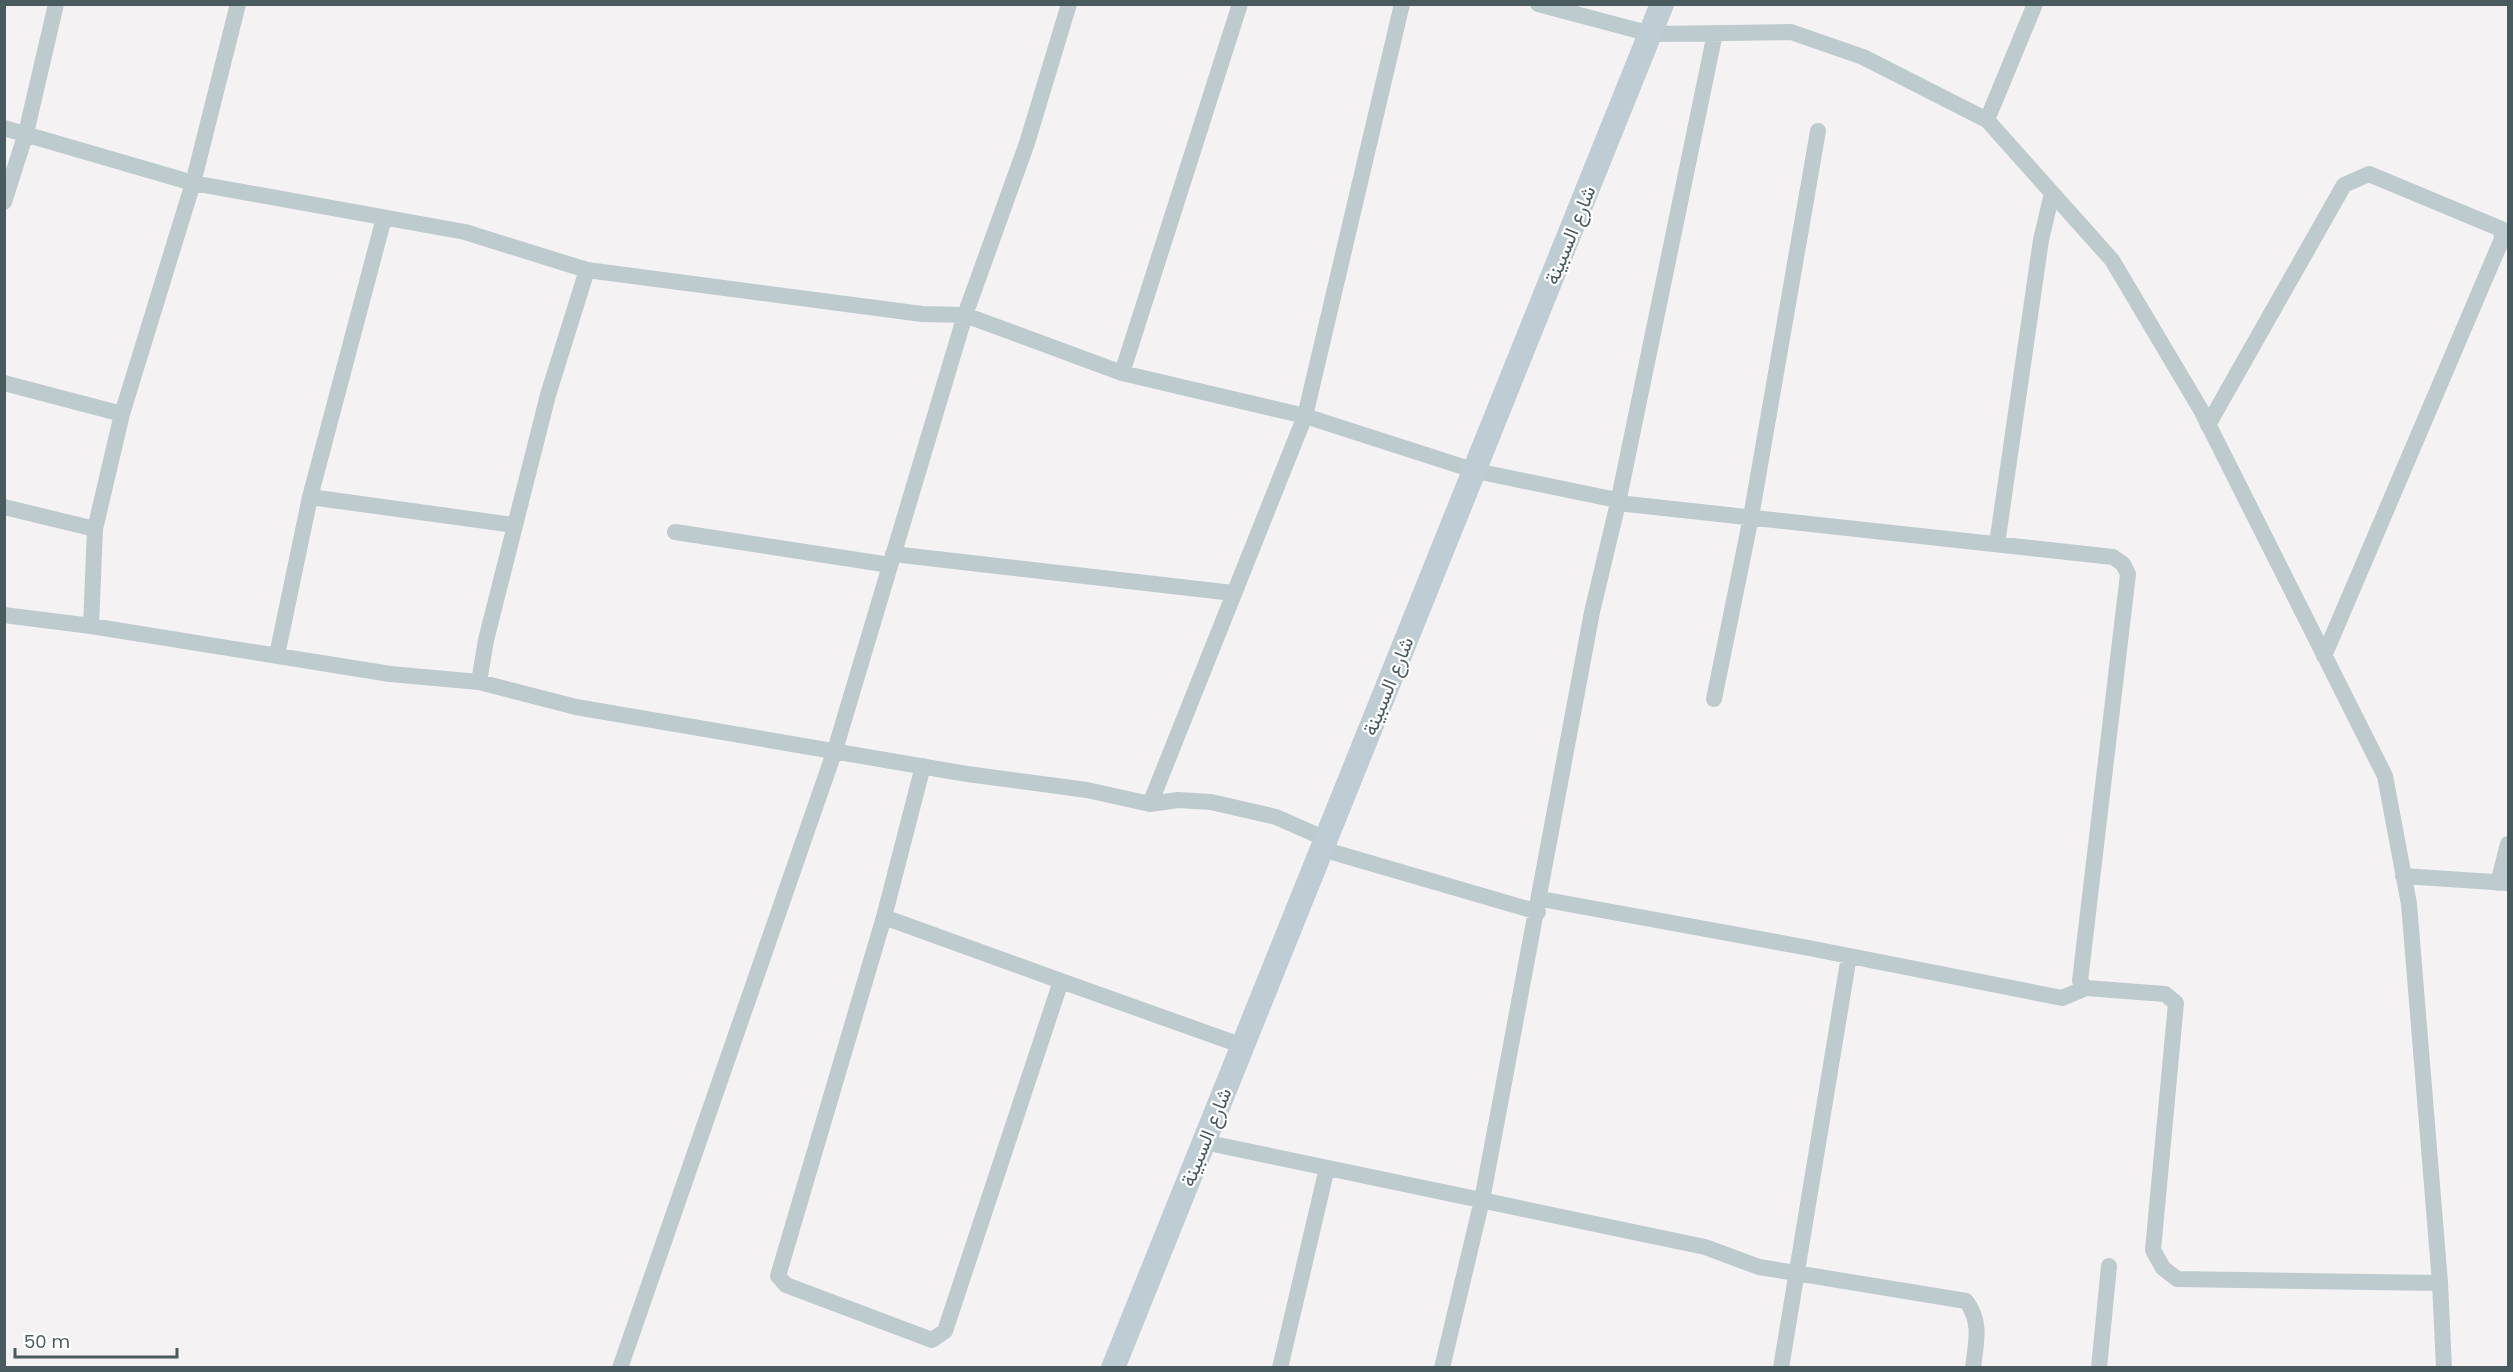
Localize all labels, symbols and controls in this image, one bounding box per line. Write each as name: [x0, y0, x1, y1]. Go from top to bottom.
street label: شارع السبينة: [1538, 181, 1602, 289]
street label: شارع السبينة: [1356, 632, 1420, 740]
street label: شارع السبينة: [1174, 1083, 1238, 1191]
scale bar: [15, 1321, 177, 1359]
text: 50 m: [24, 1329, 70, 1354]

